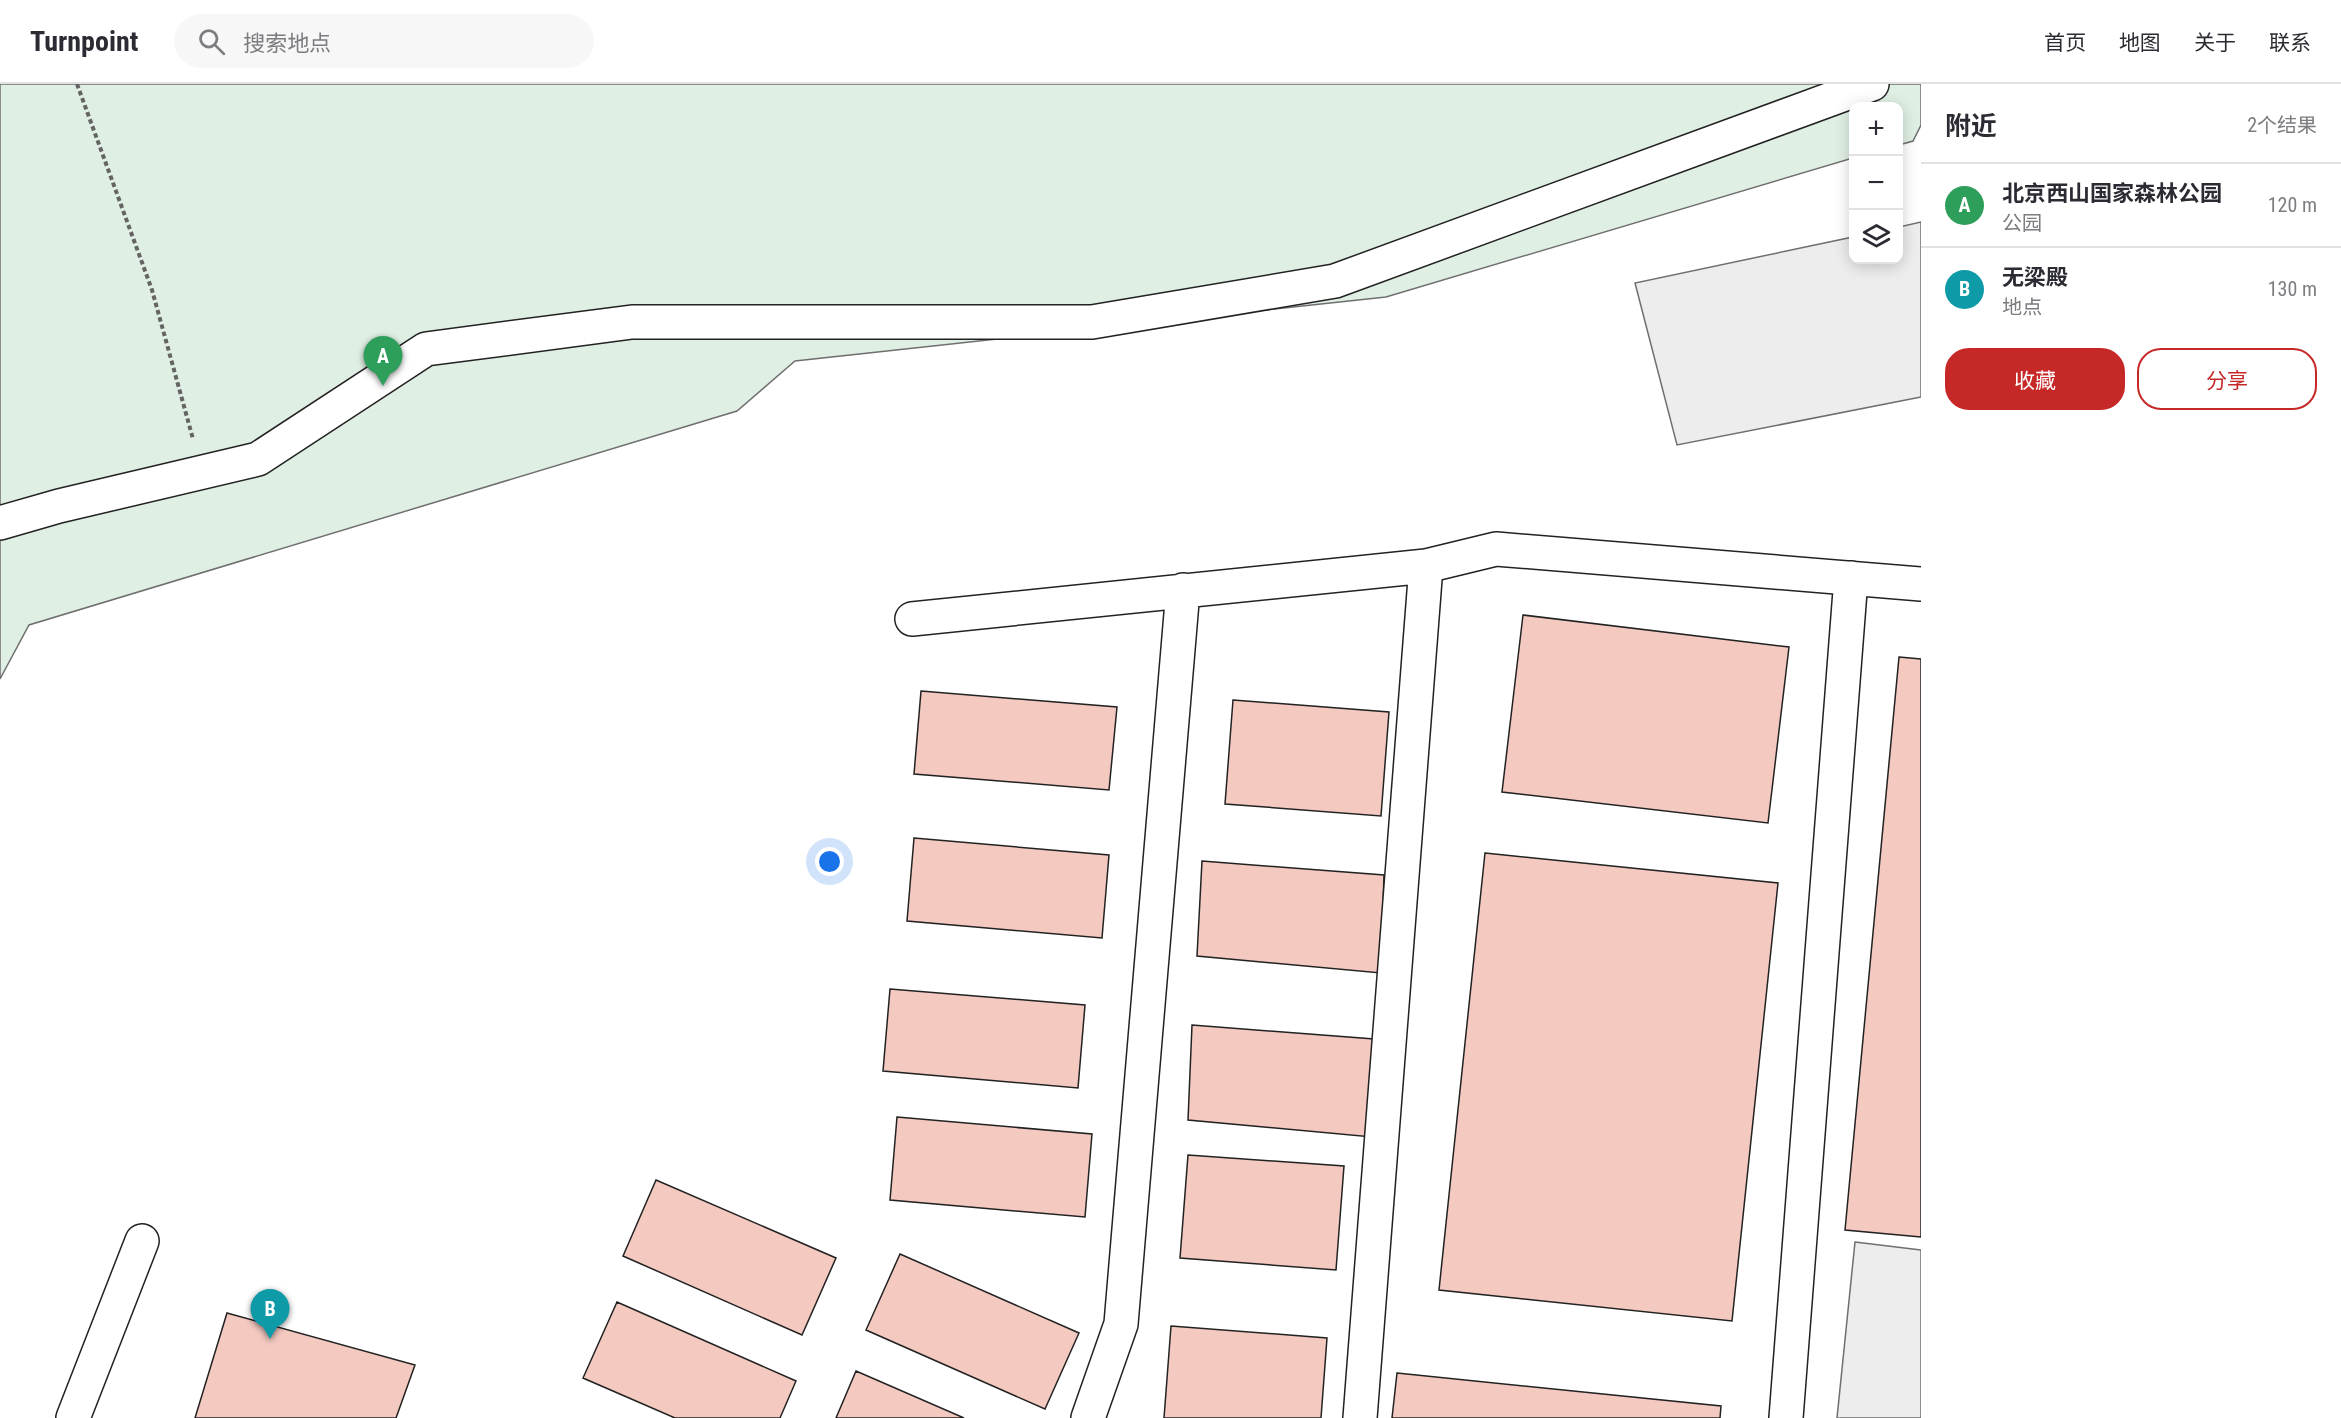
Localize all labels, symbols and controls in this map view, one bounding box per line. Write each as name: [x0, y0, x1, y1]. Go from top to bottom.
search box: [174, 14, 594, 68]
text: Turnpoint: [30, 25, 138, 58]
icon: search: [195, 25, 228, 58]
text: 搜索地点: [243, 31, 331, 56]
text: 首页: [2044, 31, 2086, 55]
text: 地图: [2119, 31, 2161, 55]
text: 关于: [2194, 31, 2236, 55]
text: 联系: [2269, 31, 2311, 55]
map controls: [1849, 102, 1903, 264]
button: +: [1849, 102, 1903, 156]
text: 附近: [1945, 111, 1997, 141]
text: 2个结果: [2247, 113, 2317, 137]
button: −: [1849, 156, 1903, 210]
text: 北京西山国家森林公园: [2002, 181, 2222, 206]
text: A: [1959, 193, 1970, 217]
text: 120 m: [2268, 193, 2317, 217]
button: layers: [1849, 210, 1903, 264]
text: 公园: [2002, 211, 2042, 235]
text: 无梁殿: [2002, 265, 2068, 290]
text: B: [1959, 277, 1970, 301]
text: 130 m: [2268, 277, 2317, 301]
text: 地点: [2002, 295, 2042, 319]
pin: A: [364, 336, 403, 386]
button: 收藏: [1945, 348, 2125, 410]
button: 分享: [2137, 348, 2317, 410]
your location: [815, 847, 844, 876]
pin: B: [250, 1290, 290, 1339]

